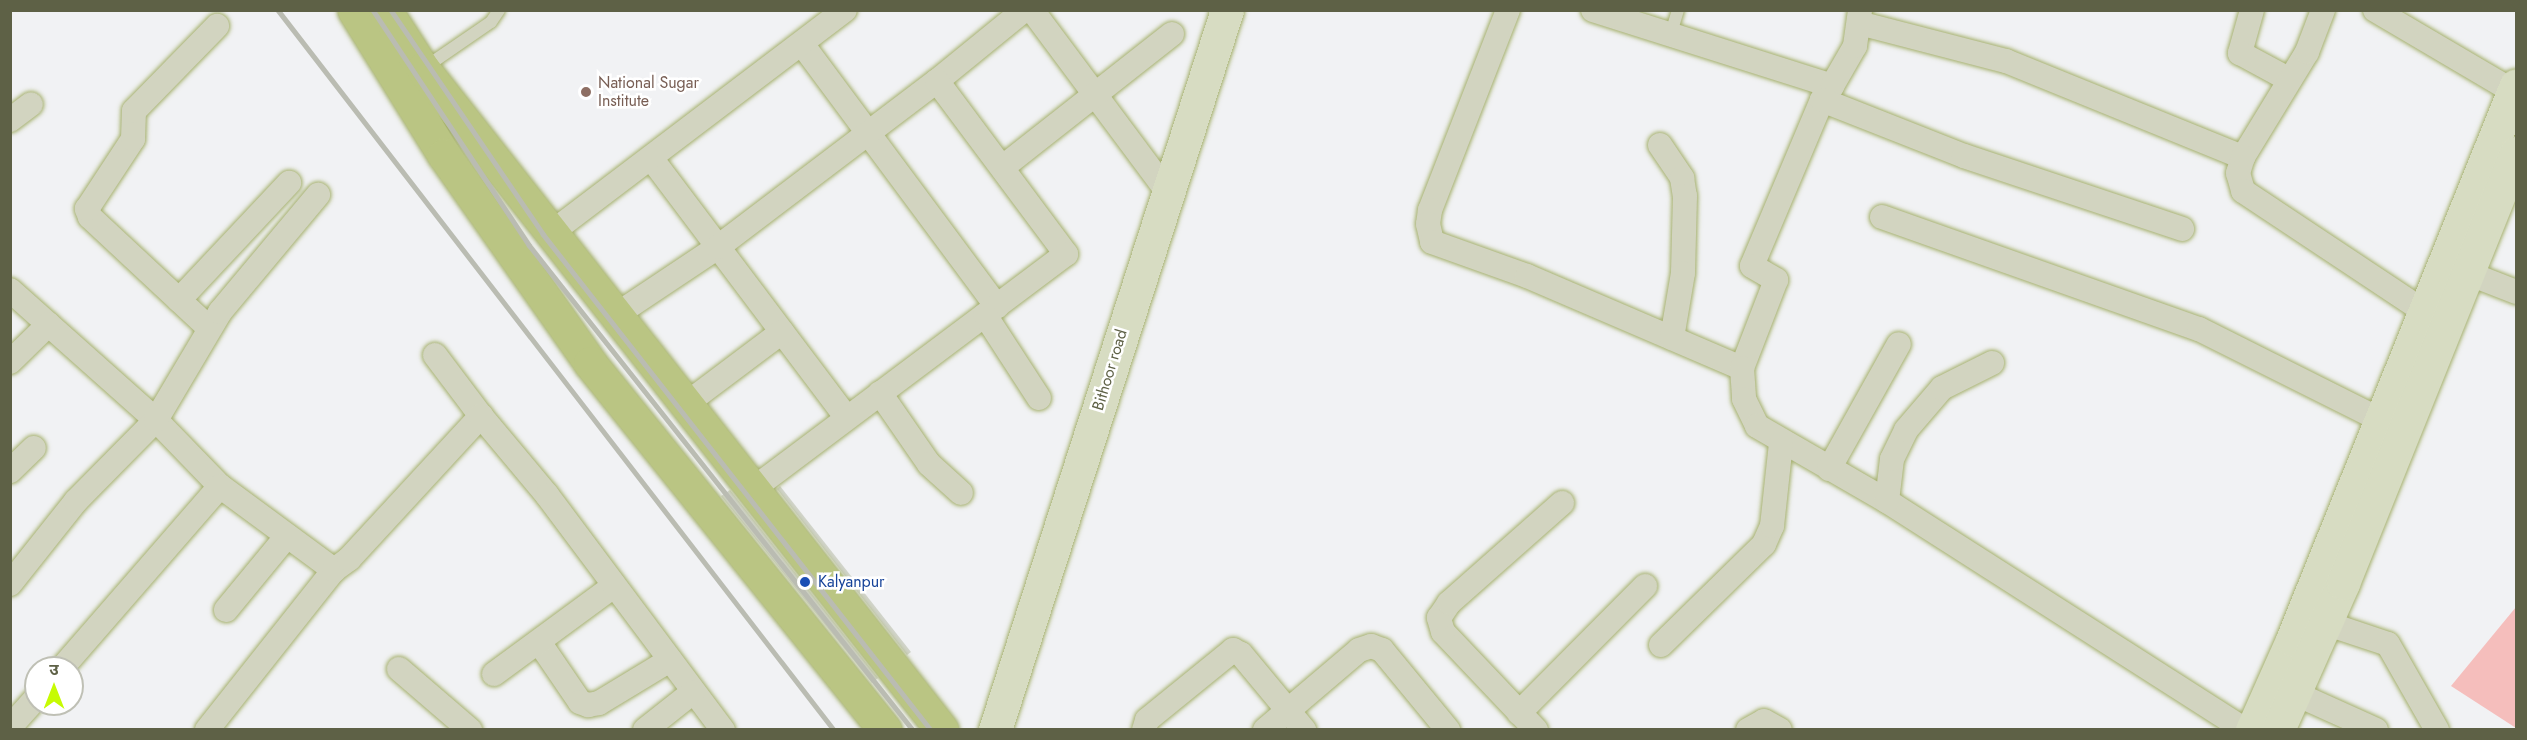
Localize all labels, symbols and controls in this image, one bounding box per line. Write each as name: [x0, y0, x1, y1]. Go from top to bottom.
place label: National Sugar Institute: [598, 73, 699, 111]
marker: National Sugar Institute: [579, 85, 593, 99]
street label: Bithoor road: [1089, 327, 1131, 413]
place label: Kalyanpur: [818, 572, 885, 592]
marker: Kalyanpur: [796, 573, 814, 591]
north arrow: [24, 656, 84, 716]
text: उ: [49, 658, 59, 681]

